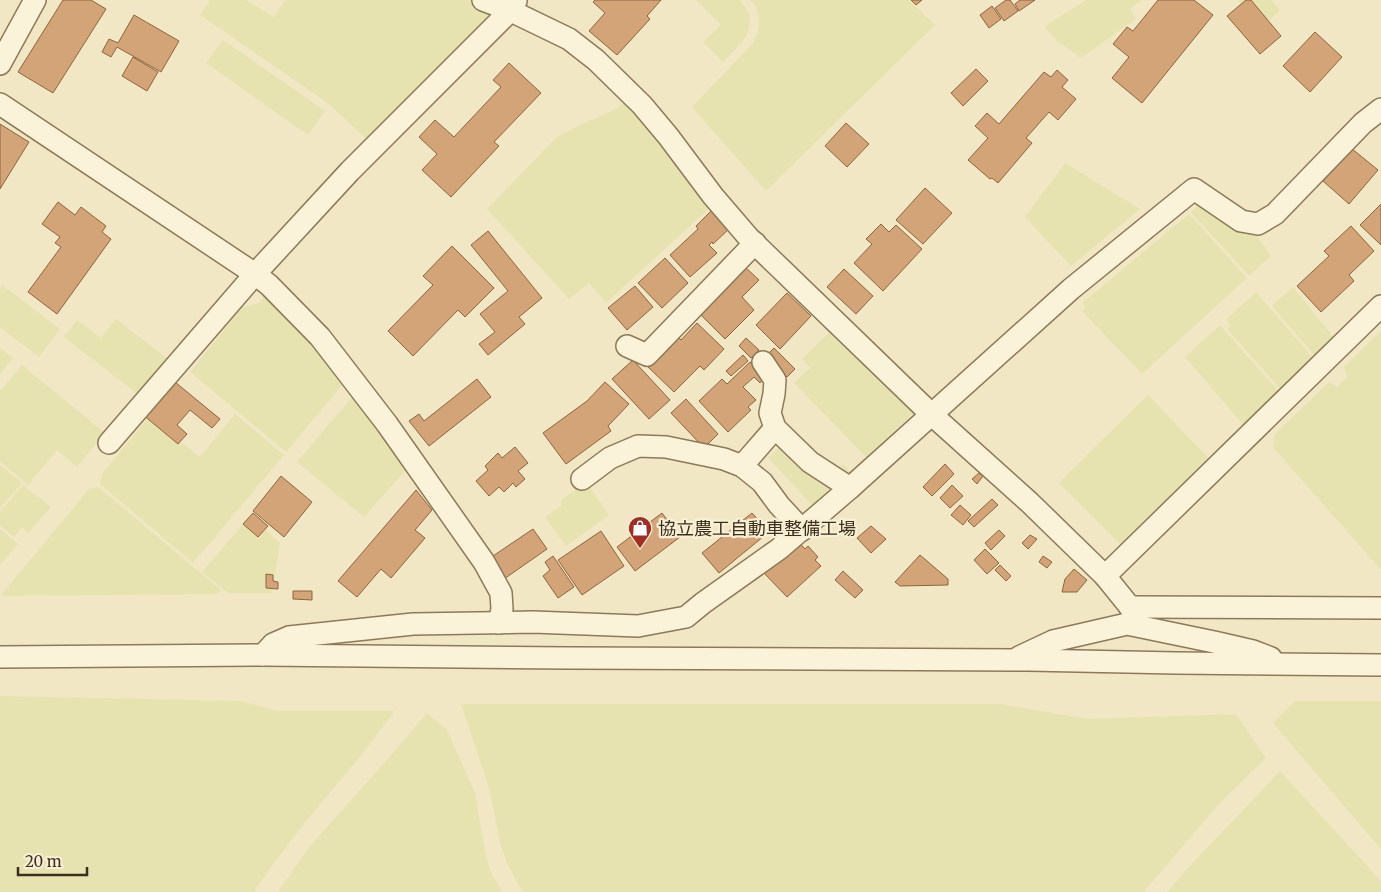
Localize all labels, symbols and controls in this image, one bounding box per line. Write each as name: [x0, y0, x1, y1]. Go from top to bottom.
shop icon: 協立農工自動車整備工場: [627, 515, 653, 549]
place label: 協立農工自動車整備工場: [658, 517, 856, 540]
scale bar: [18, 844, 86, 876]
text: 20 m: [25, 852, 62, 871]

